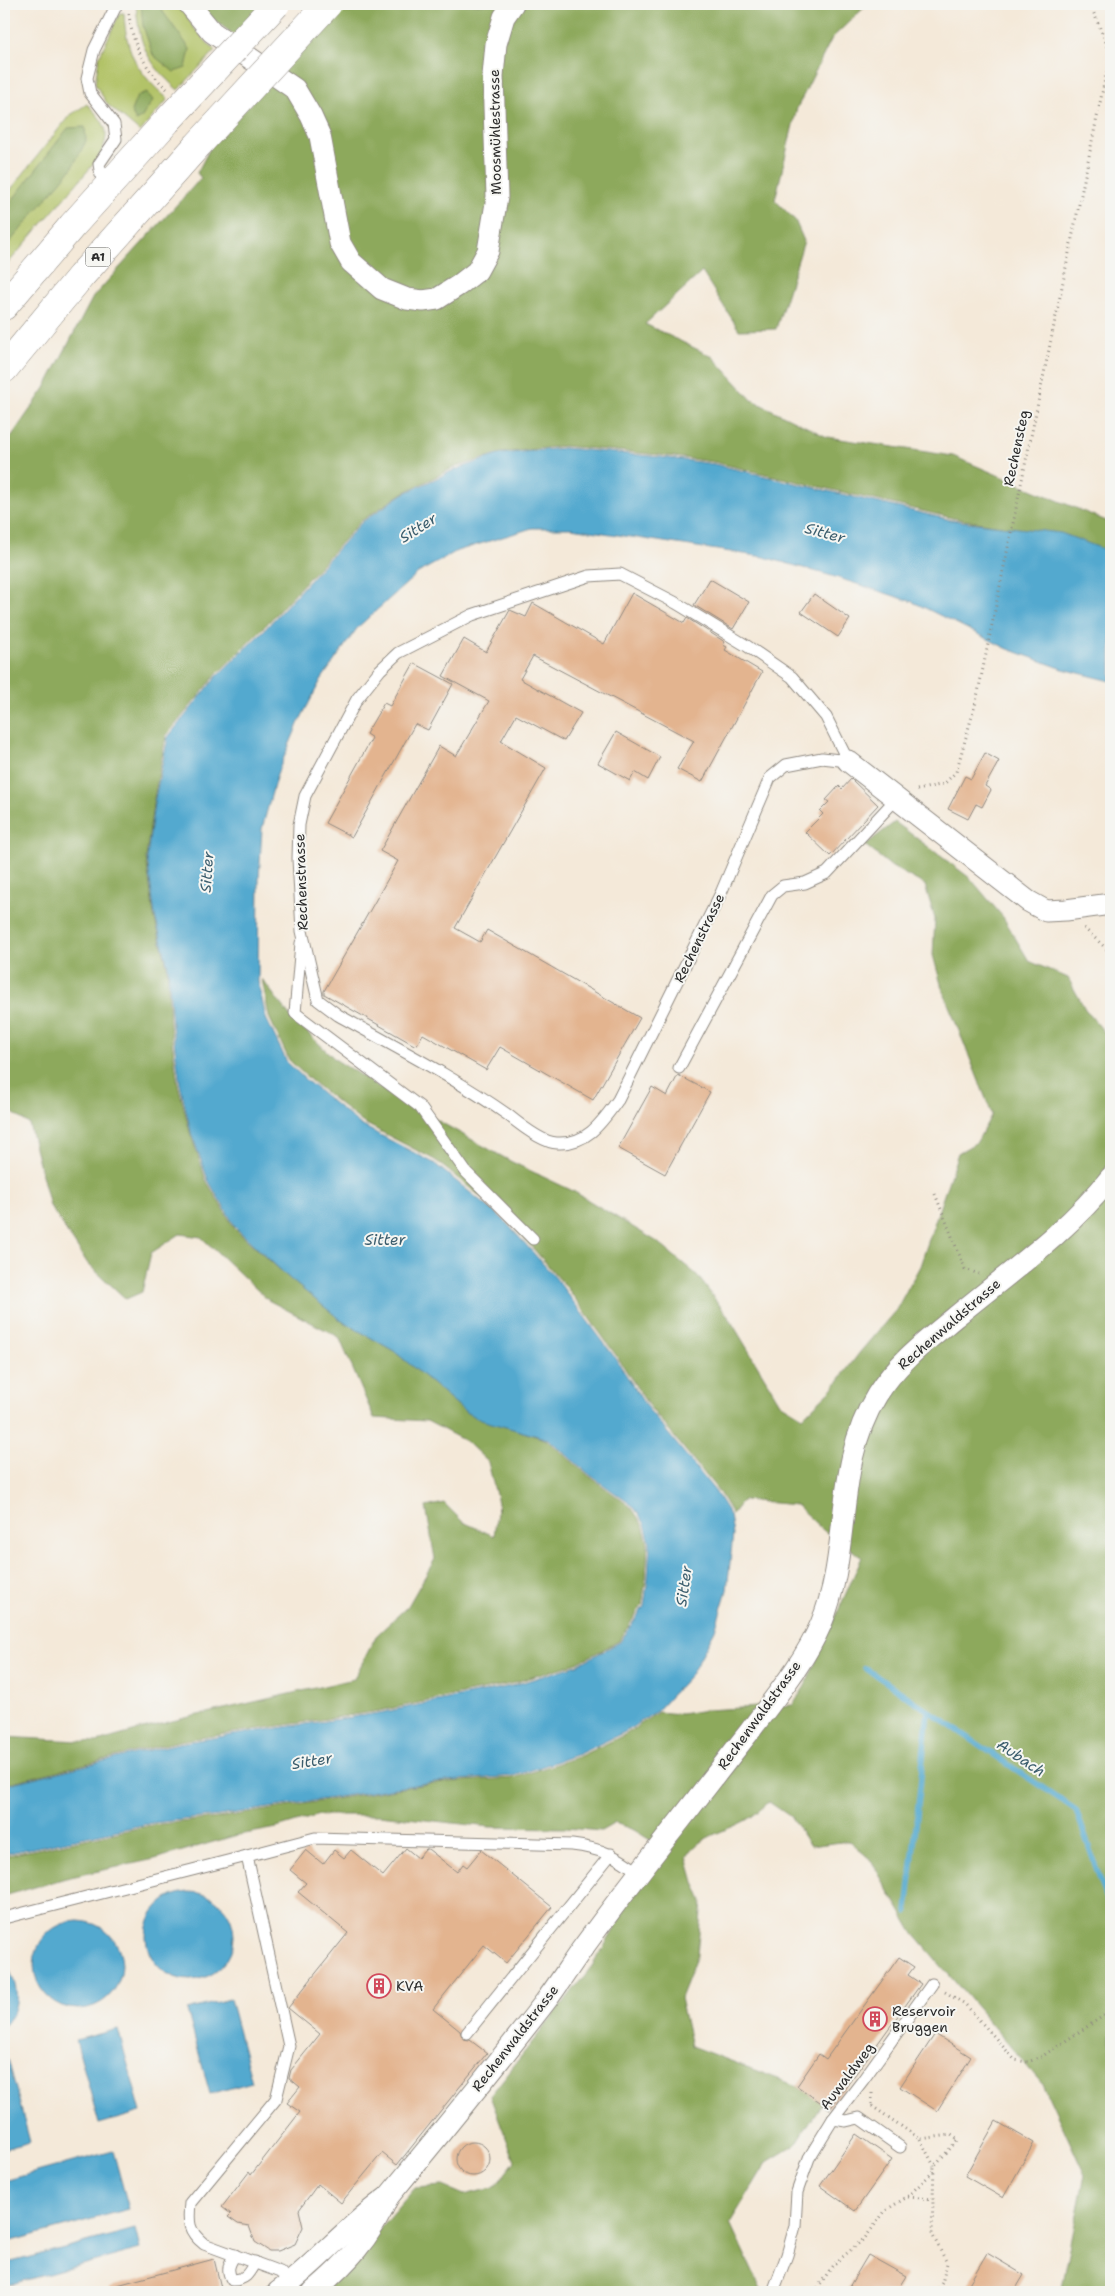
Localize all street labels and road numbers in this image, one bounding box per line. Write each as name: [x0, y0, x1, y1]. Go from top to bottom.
street label: Moosmühlestrasse: [485, 69, 505, 195]
road number: A1: [86, 248, 110, 266]
street label: Rechensteg: [999, 408, 1033, 488]
street label: Rechenstrasse: [290, 833, 312, 931]
street label: Rechenstrasse: [670, 890, 728, 986]
street label: Rechenwaldstrasse: [894, 1274, 1004, 1374]
street label: Rechenwaldstrasse: [713, 1657, 805, 1773]
street label: Rechenwaldstrasse: [468, 1981, 562, 2095]
street label: Auwaldweg: [816, 2039, 878, 2113]

